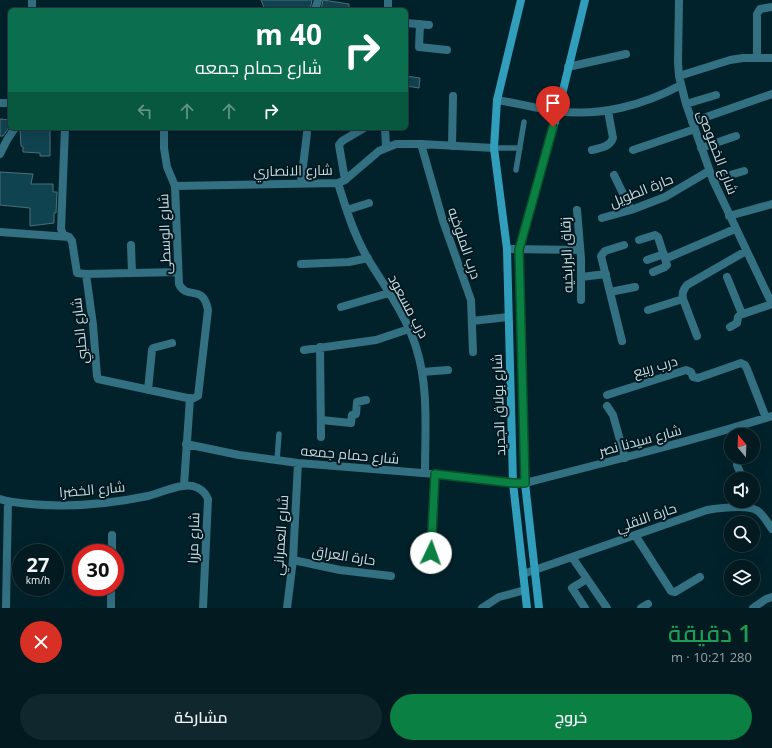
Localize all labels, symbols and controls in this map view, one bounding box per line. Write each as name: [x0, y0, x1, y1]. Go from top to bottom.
text: 40 m: [255, 15, 322, 53]
icon: right: [336, 24, 388, 76]
text: شارع حمام جمعه: [195, 55, 322, 79]
pin: [536, 86, 570, 127]
icon: arrive: [542, 92, 564, 114]
icon: left: [134, 100, 156, 122]
icon: ahead: [176, 100, 198, 122]
icon: ahead: [218, 100, 240, 122]
icon: right: [260, 100, 282, 122]
street label: شارع الخصوصى: [693, 107, 743, 197]
street label: شارع الانصاري: [253, 160, 333, 183]
street label: حارة الطويل: [606, 169, 676, 211]
street label: شارع الوسطى: [153, 193, 175, 275]
street label: درب الملوخيه: [444, 205, 486, 281]
street label: زقاق البرابخيه: [555, 217, 577, 293]
street label: درب مسعود: [384, 271, 434, 341]
street label: شارع الحلبي: [66, 297, 95, 365]
street label: درب ربيع: [631, 351, 679, 381]
street label: شارع بولاق الجديد: [487, 354, 509, 456]
street label: شارع سيدنا نصر: [596, 420, 683, 460]
north arrow: [724, 428, 760, 464]
map controls: [724, 428, 760, 596]
street label: شارع حمام جمعه: [300, 440, 400, 469]
button: sound: [724, 472, 760, 508]
street label: شارع الخضرا: [58, 477, 126, 501]
street label: شارع العمراني: [268, 494, 295, 576]
street label: حارة النقلي: [613, 498, 680, 539]
street label: شارع مزرا: [183, 512, 203, 564]
button: search: [724, 516, 760, 552]
position arrow: [410, 532, 452, 574]
street label: حارة العراق: [311, 541, 377, 569]
speed limit sign: 30: [72, 544, 124, 596]
text: 27: [27, 551, 49, 578]
button: layers: [724, 560, 760, 596]
text: km/h: [26, 573, 50, 587]
text: 1 دقيقة: [668, 616, 752, 649]
button: close: [20, 621, 62, 663]
text: 280 m · 10:21: [671, 648, 752, 666]
button: مشاركة: [20, 694, 382, 740]
button: خروج: [390, 694, 752, 740]

